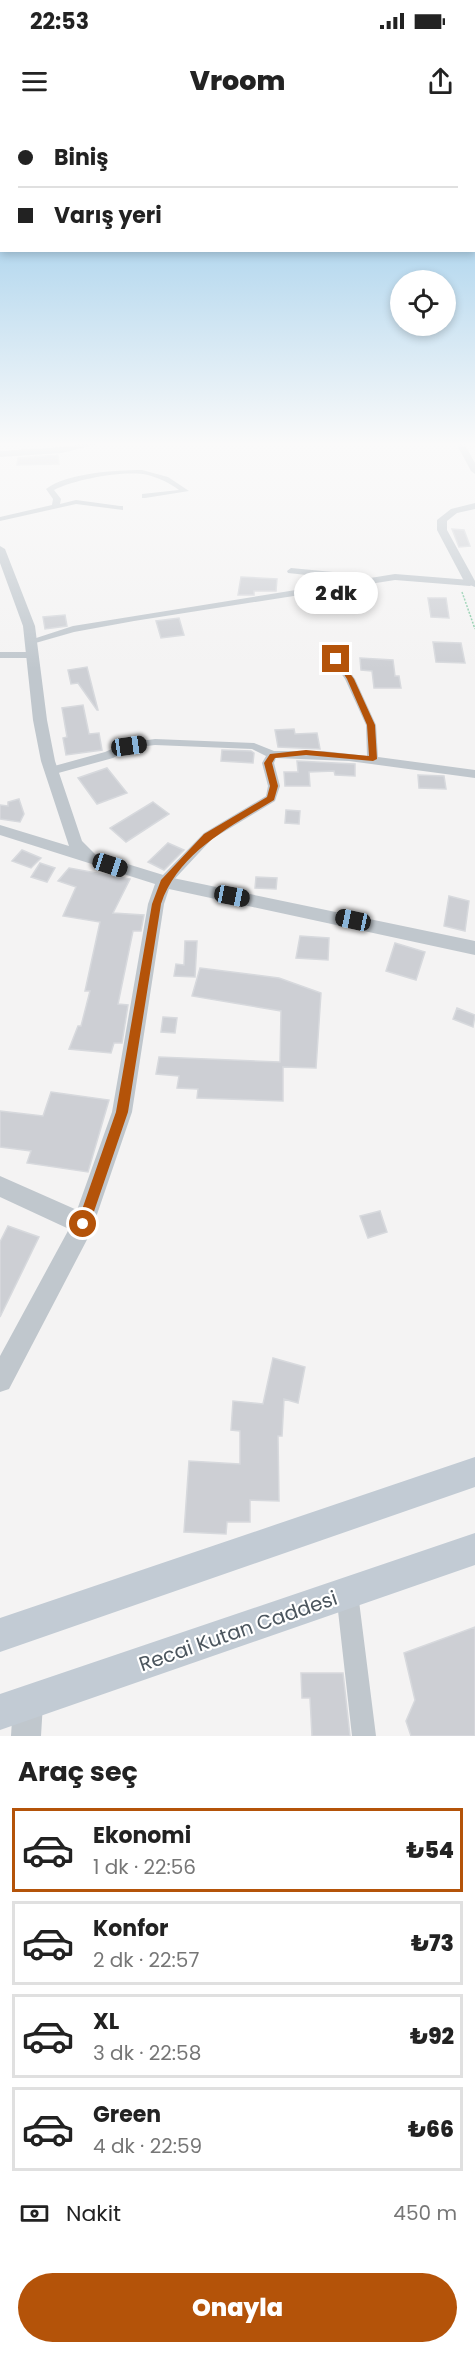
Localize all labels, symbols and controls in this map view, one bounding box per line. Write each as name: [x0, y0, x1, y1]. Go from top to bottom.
text: 22:53: [30, 6, 89, 37]
text: Vroom: [190, 62, 285, 99]
icon: menu: [18, 65, 51, 98]
icon: share: [424, 65, 457, 98]
text: Biniş: [54, 142, 109, 173]
text: Varış yeri: [54, 200, 162, 231]
map controls: [390, 270, 456, 336]
button: locate: [390, 270, 456, 336]
callout: 2 dk: [294, 572, 378, 614]
text: 2 dk: [315, 579, 357, 607]
route end: [322, 645, 349, 672]
car: [110, 735, 148, 757]
car: [90, 851, 130, 879]
car: [213, 884, 251, 908]
car: [334, 907, 372, 933]
route start: [69, 1210, 96, 1237]
street label: Recai Kutan Caddesi: [135, 1584, 341, 1678]
text: Araç seç: [18, 1753, 138, 1790]
text: Ekonomi: [93, 1820, 191, 1851]
icon: car: [21, 1823, 75, 1877]
text: ₺54: [406, 1835, 454, 1866]
text: 1 dk · 22:56: [93, 1853, 196, 1881]
text: Konfor: [93, 1913, 169, 1944]
icon: car: [21, 1916, 75, 1970]
text: ₺73: [411, 1928, 454, 1959]
text: 2 dk · 22:57: [93, 1946, 199, 1974]
text: XL: [93, 2006, 119, 2037]
icon: car: [21, 2009, 75, 2063]
text: ₺92: [410, 2021, 454, 2052]
text: 3 dk · 22:58: [93, 2039, 201, 2067]
text: Green: [93, 2099, 161, 2130]
icon: car: [21, 2102, 75, 2156]
text: ₺66: [408, 2114, 454, 2145]
text: 4 dk · 22:59: [93, 2132, 202, 2160]
icon: cash: [18, 2197, 51, 2230]
text: Nakit: [66, 2198, 121, 2229]
text: 450 m: [393, 2199, 457, 2227]
button: Onayla: [18, 2273, 457, 2342]

